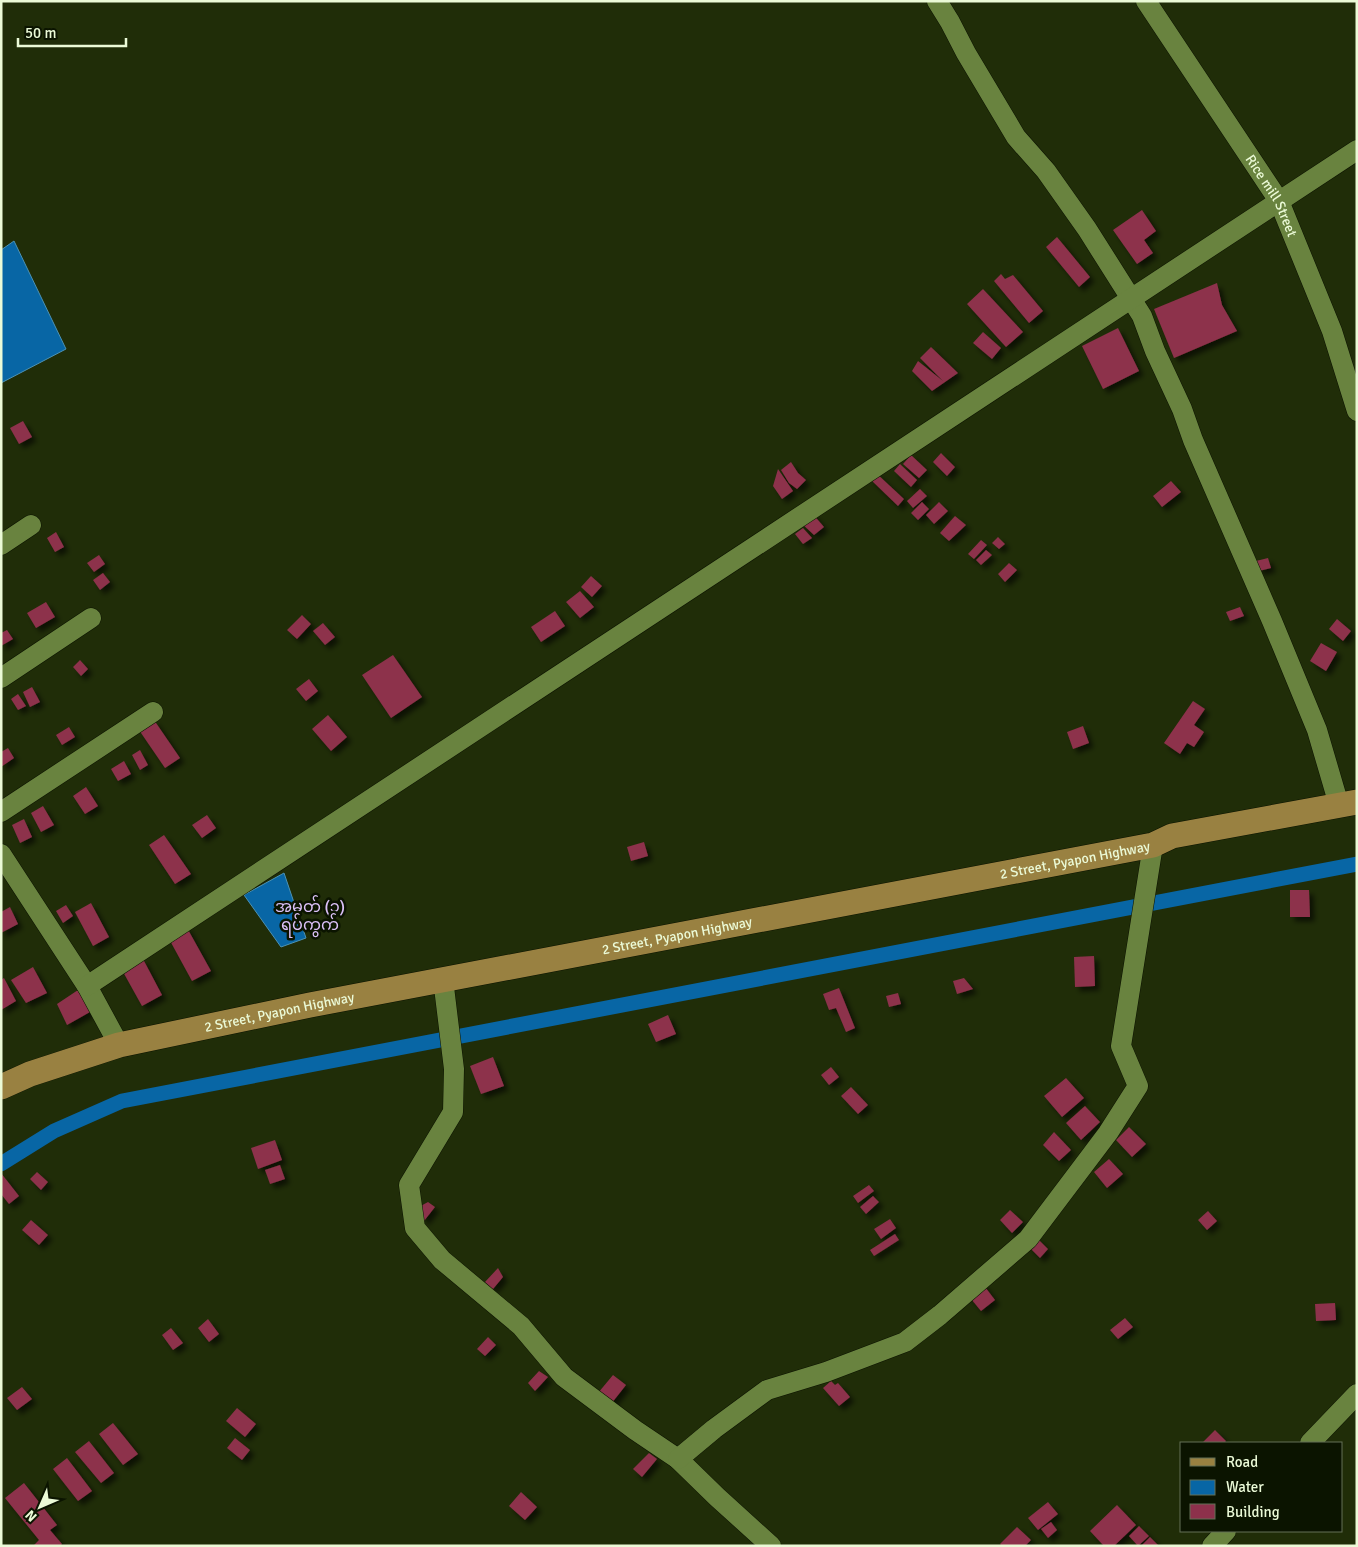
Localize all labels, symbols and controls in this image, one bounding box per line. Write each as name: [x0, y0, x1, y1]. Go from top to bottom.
scale bar: [18, 15, 125, 47]
text: 50 m: [25, 24, 56, 42]
street label: Rice mill Street: [1242, 151, 1301, 239]
street label: 2 Street, Pyapon Highway: [998, 837, 1152, 882]
district label: အမှတ် (၁) ရပ်ကွက်: [275, 895, 345, 938]
street label: 2 Street, Pyapon Highway: [600, 913, 754, 958]
street label: 2 Street, Pyapon Highway: [203, 988, 356, 1035]
legend: [1180, 1442, 1343, 1532]
text: Road: [1226, 1453, 1258, 1471]
text: Water: [1226, 1478, 1264, 1496]
north arrow: [15, 1482, 65, 1532]
text: Building: [1226, 1503, 1280, 1521]
text: N: [22, 1506, 41, 1525]

